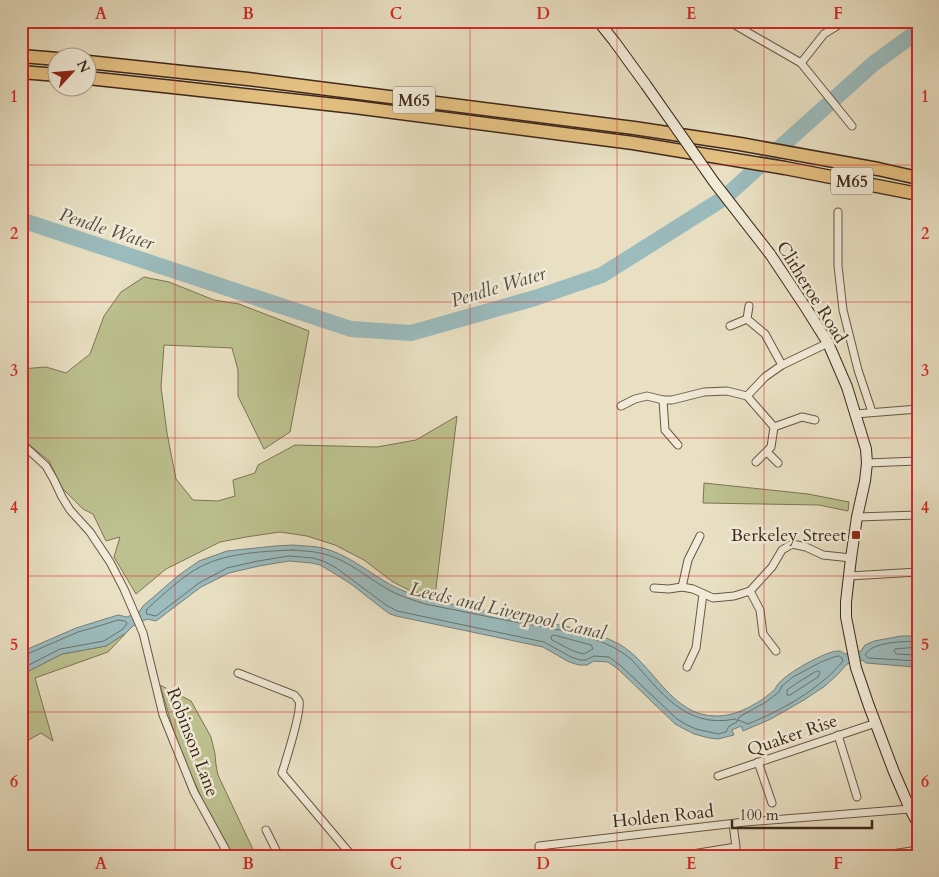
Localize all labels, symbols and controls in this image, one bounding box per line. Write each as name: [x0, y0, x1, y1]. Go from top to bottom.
text: A: [95, 3, 107, 25]
text: B: [242, 3, 254, 25]
text: C: [390, 3, 402, 25]
text: D: [536, 3, 550, 25]
text: E: [686, 3, 696, 25]
text: F: [833, 3, 843, 25]
north arrow: [48, 48, 98, 98]
text: N: [72, 57, 94, 76]
text: 1: [10, 86, 18, 108]
road number: M65: [393, 86, 435, 114]
text: 1: [921, 86, 929, 108]
road number: M65: [831, 168, 873, 195]
water label: Pendle Water: [56, 201, 158, 257]
text: 2: [10, 223, 18, 245]
text: 2: [921, 223, 929, 245]
street label: Clitheroe Road: [770, 236, 853, 348]
water label: Pendle Water: [448, 260, 550, 314]
text: 3: [10, 360, 18, 382]
text: 3: [921, 360, 929, 382]
text: 4: [10, 497, 18, 519]
text: 4: [921, 497, 929, 519]
place label: Berkeley Street: [731, 523, 846, 548]
marker: Berkeley Street: [850, 529, 862, 541]
water label: Leeds and Liverpool Canal: [407, 576, 609, 646]
text: 5: [10, 634, 18, 656]
text: 5: [921, 634, 929, 656]
street label: Robinson Lane: [160, 684, 225, 800]
street label: Quaker Rise: [744, 708, 841, 763]
text: 6: [10, 771, 18, 793]
text: 6: [921, 771, 929, 793]
scale bar: [732, 797, 872, 829]
street label: Holden Road: [611, 799, 715, 834]
text: 100 m: [739, 805, 779, 825]
text: A: [95, 853, 107, 875]
text: B: [242, 853, 254, 875]
text: C: [390, 853, 402, 875]
text: D: [536, 853, 550, 875]
text: E: [686, 853, 696, 875]
text: F: [833, 853, 843, 875]

